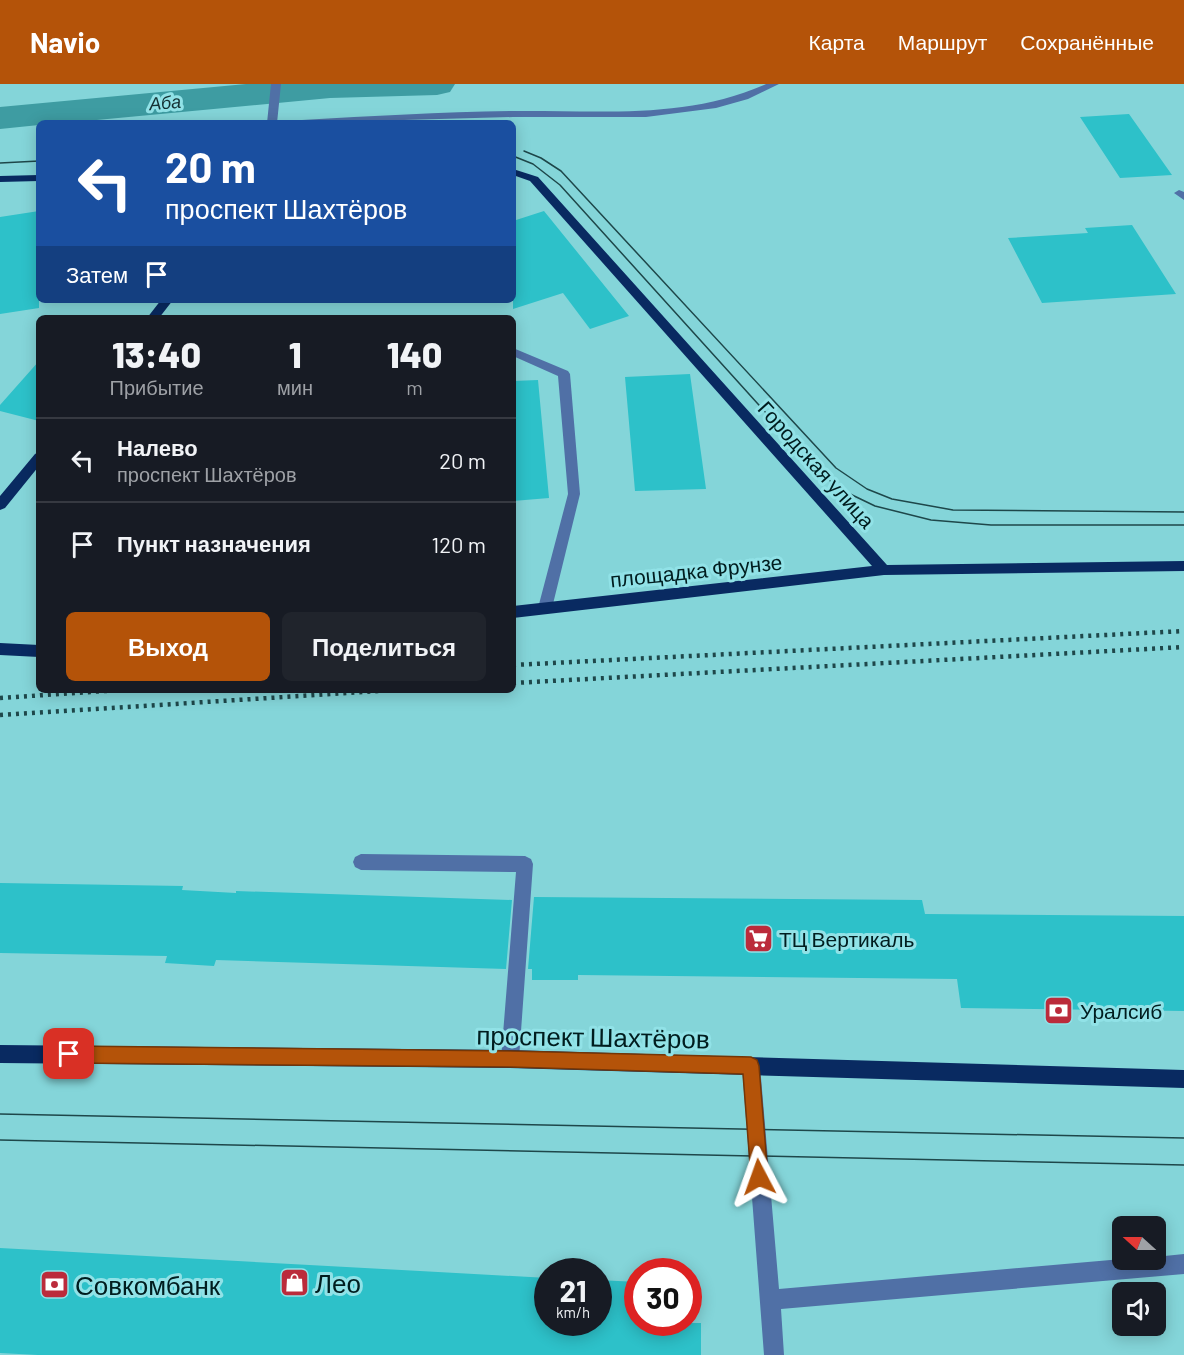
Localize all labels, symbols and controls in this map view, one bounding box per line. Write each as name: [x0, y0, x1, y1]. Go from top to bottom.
text: Navio: [30, 25, 100, 59]
text: Карта: [809, 29, 865, 54]
text: Маршрут: [898, 29, 987, 54]
text: Сохранённые: [1020, 29, 1154, 54]
water label: Аба: [147, 90, 182, 114]
text: 20 m: [165, 141, 256, 191]
icon: left: [66, 144, 144, 222]
text: проспект Шахтёров: [165, 192, 407, 224]
icon: arrive: [140, 258, 173, 291]
text: Затем: [66, 261, 128, 287]
text: 13:40: [112, 332, 201, 375]
text: 1: [289, 332, 301, 375]
text: 140: [387, 332, 442, 375]
text: Прибытие: [110, 375, 204, 399]
text: мин: [277, 375, 313, 399]
text: m: [406, 375, 423, 399]
street label: Городская улица: [754, 395, 881, 533]
text: Налево: [117, 434, 198, 460]
icon: left: [66, 444, 99, 477]
text: 20 m: [439, 447, 486, 473]
text: проспект Шахтёров: [117, 462, 297, 486]
icon: arrive: [66, 528, 99, 561]
text: Пункт назначения: [117, 530, 311, 556]
text: 120 m: [431, 531, 486, 557]
street label: площадка Фрунзе: [609, 549, 783, 591]
button: Выход: [66, 612, 270, 681]
button: Поделиться: [282, 612, 486, 681]
supermarket icon: ТЦ Вертикаль: [742, 922, 774, 954]
place label: ТЦ Вертикаль: [779, 926, 914, 951]
bank icon: Уралсиб: [1043, 994, 1075, 1026]
place label: Уралсиб: [1080, 998, 1162, 1023]
street label: проспект Шахтёров: [476, 1018, 710, 1054]
pin: [43, 1028, 94, 1079]
icon: arrive: [52, 1037, 85, 1070]
position arrow: [727, 1145, 791, 1209]
north arrow: [1112, 1216, 1166, 1270]
map controls: [1112, 1216, 1166, 1336]
speed limit sign: 30: [624, 1258, 702, 1336]
shop icon: Лео: [278, 1266, 310, 1298]
place label: Лео: [315, 1267, 361, 1298]
bank icon: Совкомбанк: [38, 1268, 70, 1300]
place label: Совкомбанк: [75, 1269, 221, 1300]
text: 21: [559, 1272, 587, 1308]
button: sound: [1112, 1282, 1166, 1336]
text: km/h: [556, 1303, 590, 1321]

